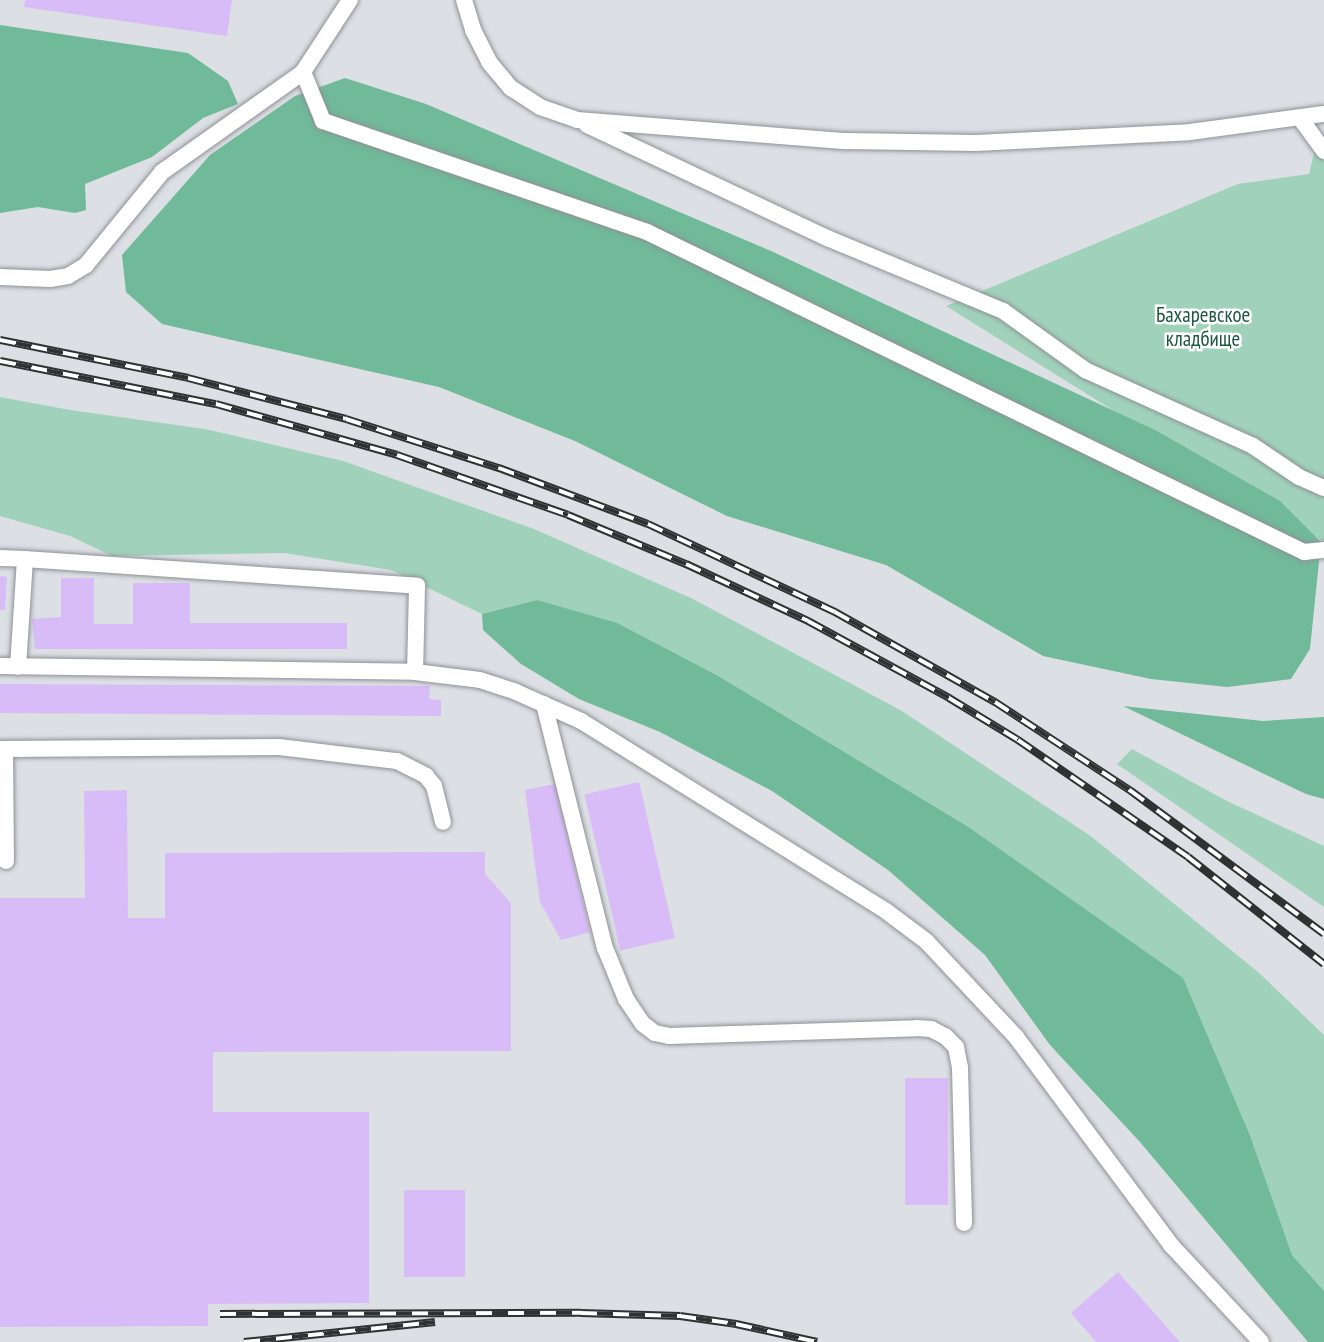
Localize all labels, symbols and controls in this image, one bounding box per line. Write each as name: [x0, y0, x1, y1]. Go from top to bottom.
park label: Бахаревское кладбище: [1156, 302, 1250, 352]

